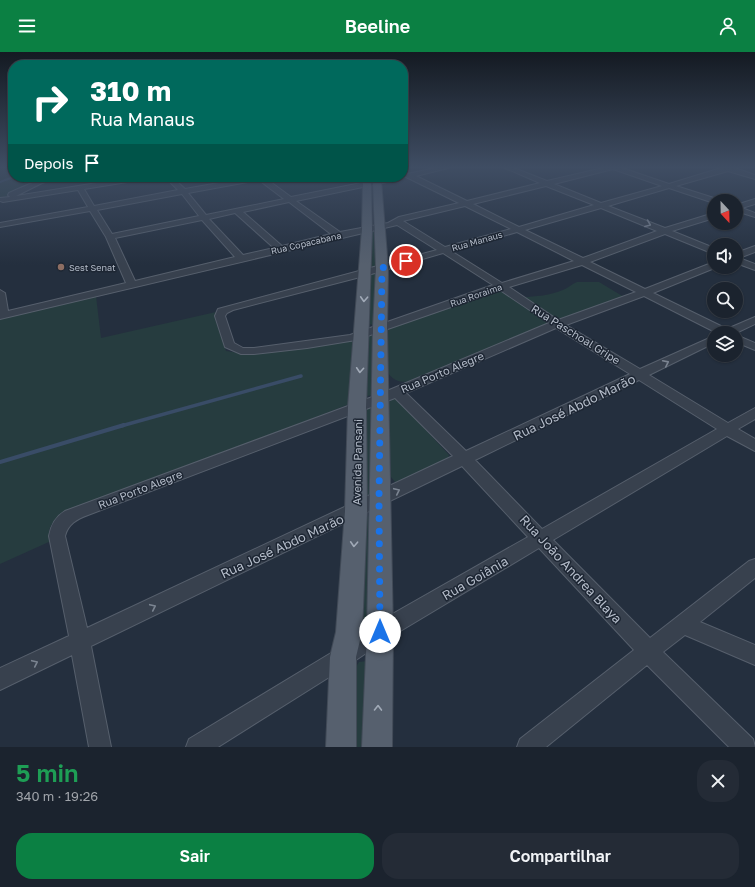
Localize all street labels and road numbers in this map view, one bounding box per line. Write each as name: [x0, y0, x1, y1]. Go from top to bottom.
street label: Rua Manaus: [450, 228, 504, 254]
street label: Rua Copacabana: [270, 230, 342, 256]
street label: Rua Roraima: [449, 281, 503, 309]
street label: Rua Paschoal Gripe: [529, 301, 623, 367]
street label: Rua Porto Alegre: [398, 349, 486, 395]
street label: Rua José Abdo Marão: [510, 370, 638, 444]
street label: Avenida Pansani: [350, 419, 364, 505]
street label: Rua Porto Alegre: [96, 467, 184, 511]
street label: Rua José Abdo Marão: [218, 510, 346, 582]
street label: Rua João Andrea Blaya: [517, 511, 625, 627]
street label: Rua Goiânia: [439, 553, 511, 603]

